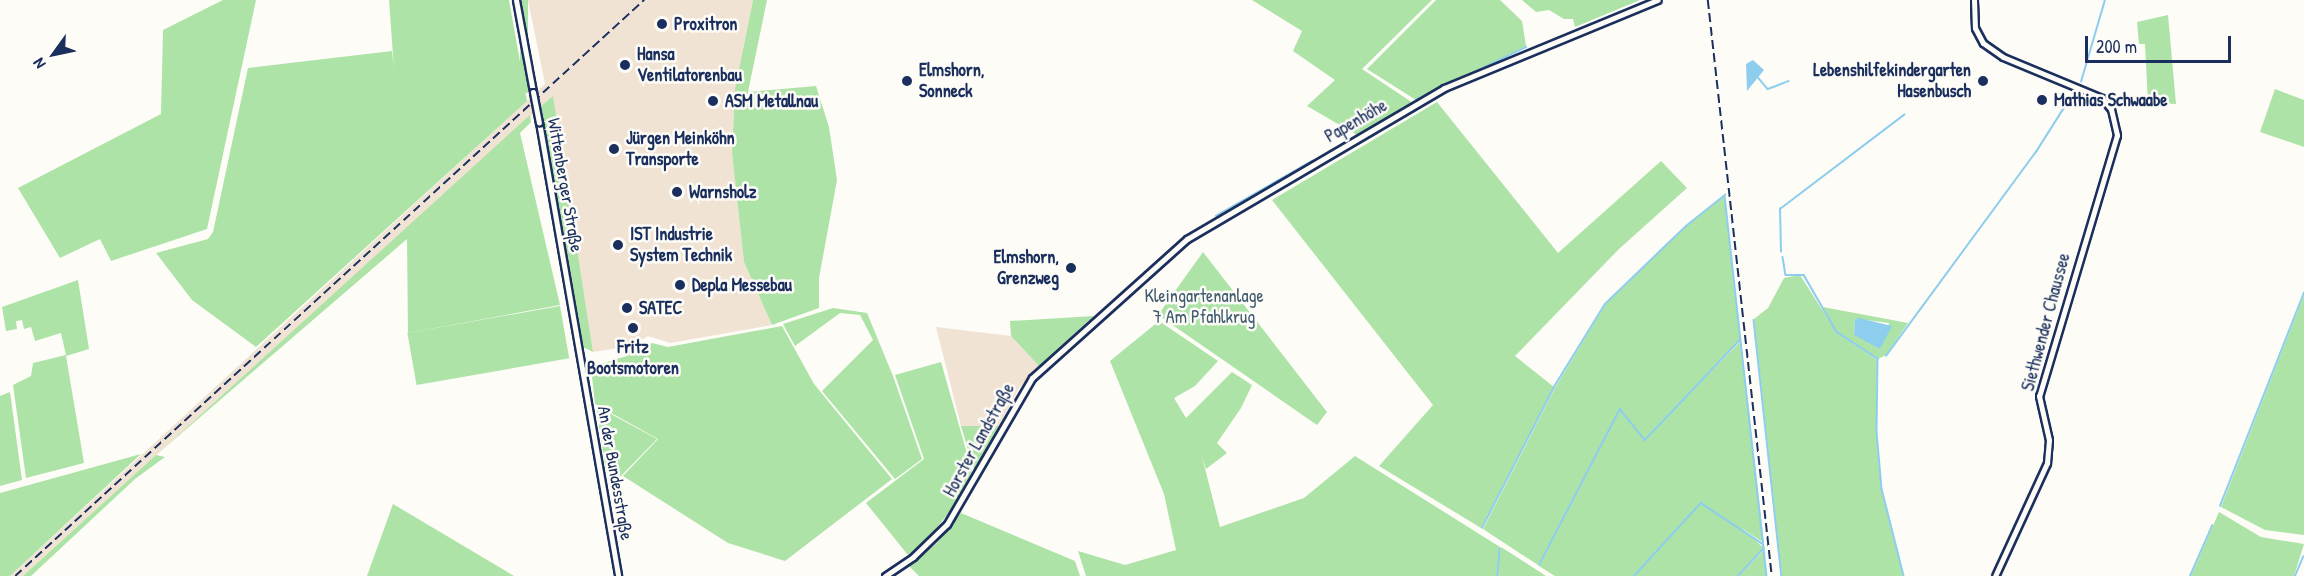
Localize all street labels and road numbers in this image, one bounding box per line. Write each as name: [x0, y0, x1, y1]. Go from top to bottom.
street label: Papenhöhe: [1321, 95, 1391, 147]
street label: Wittenberger Straße: [543, 116, 587, 254]
street label: Siethwender Chaussee: [2017, 251, 2075, 393]
street label: Horster Landstraße: [939, 379, 1019, 501]
street label: An der Bundesstraße: [593, 404, 637, 542]

